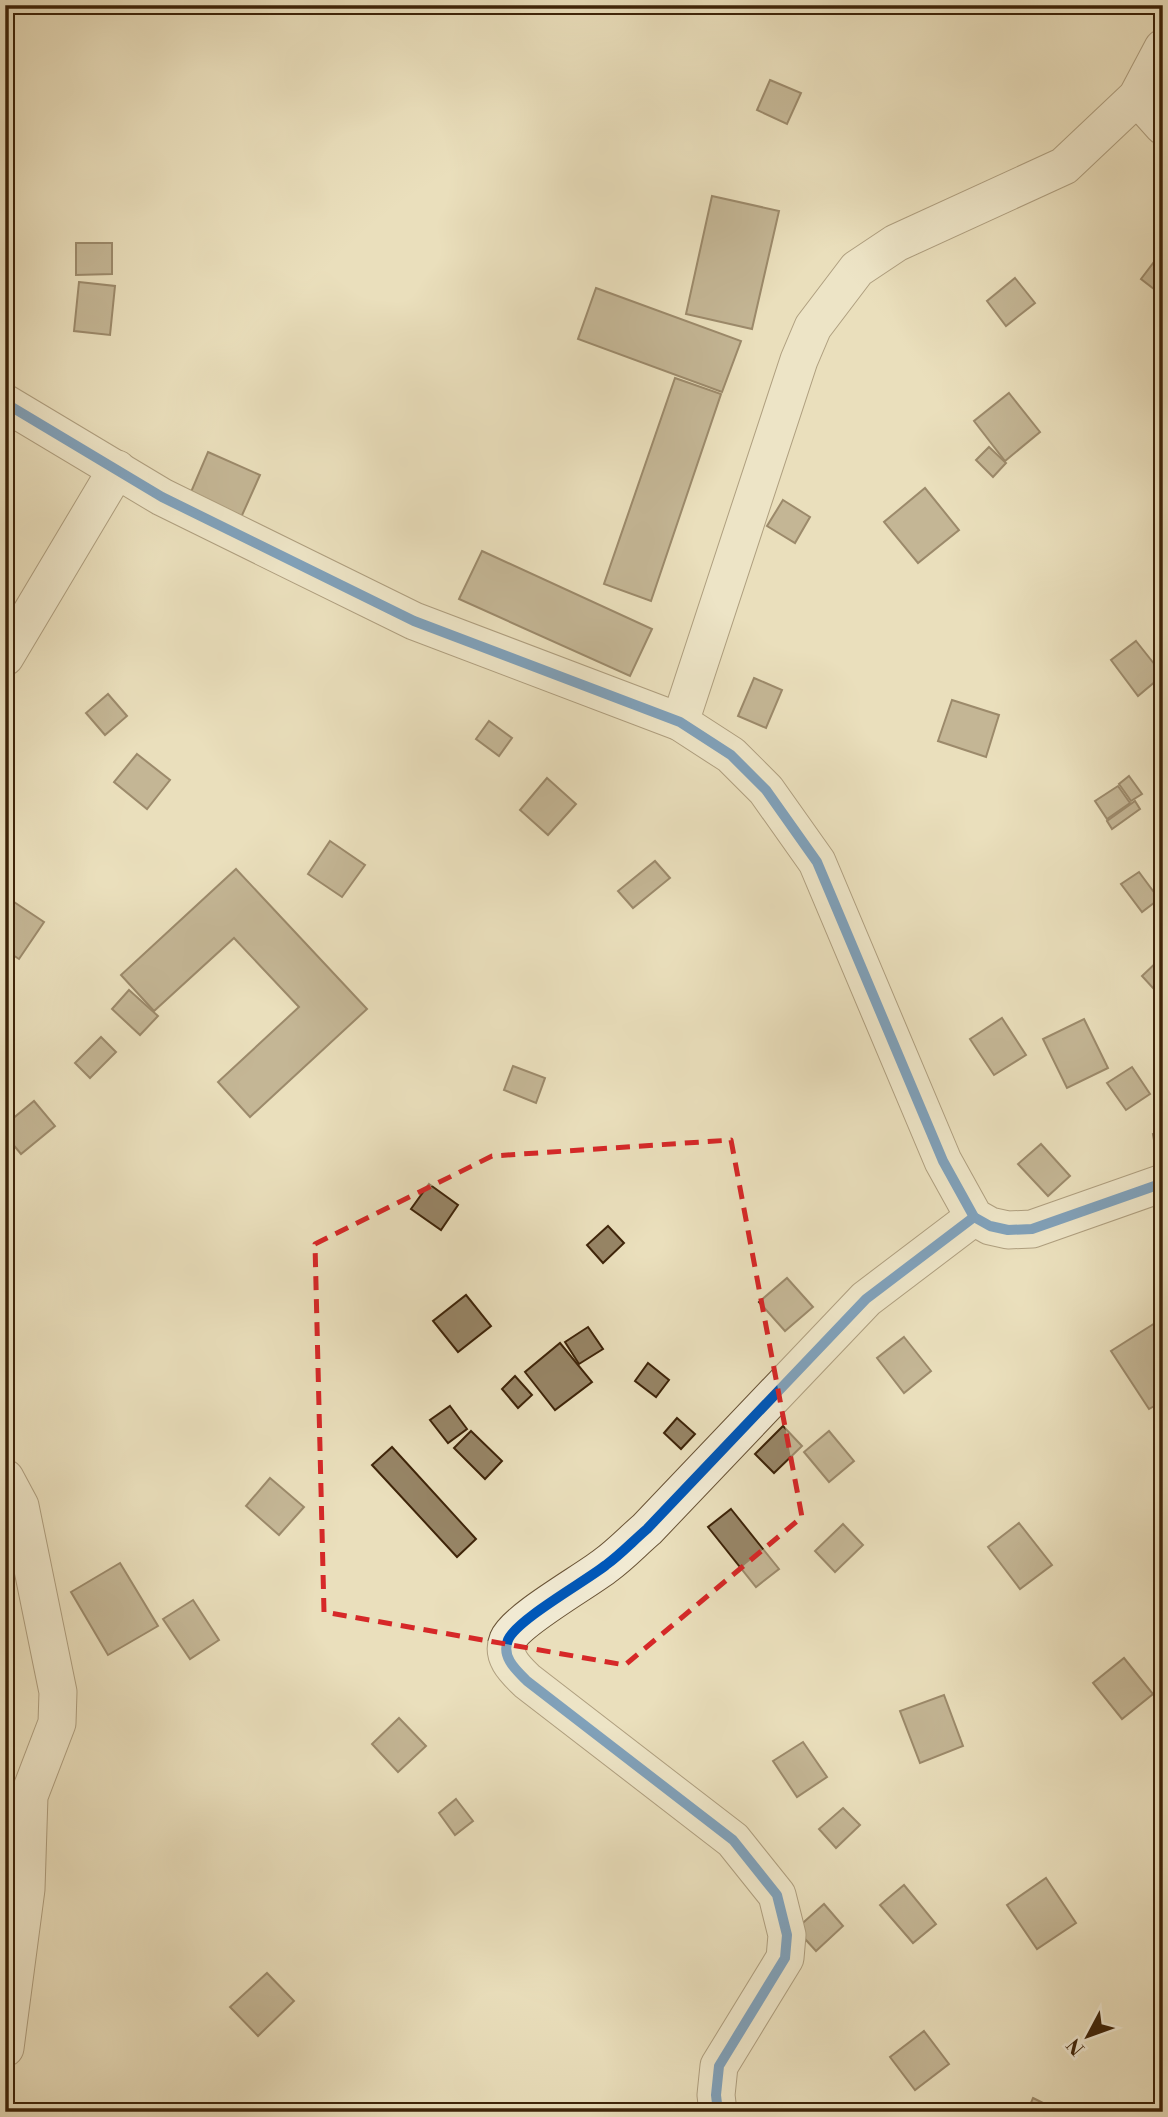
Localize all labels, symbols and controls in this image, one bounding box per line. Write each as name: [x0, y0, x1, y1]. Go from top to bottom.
north arrow: [1052, 2002, 1122, 2072]
text: N: [1062, 2033, 1090, 2060]

